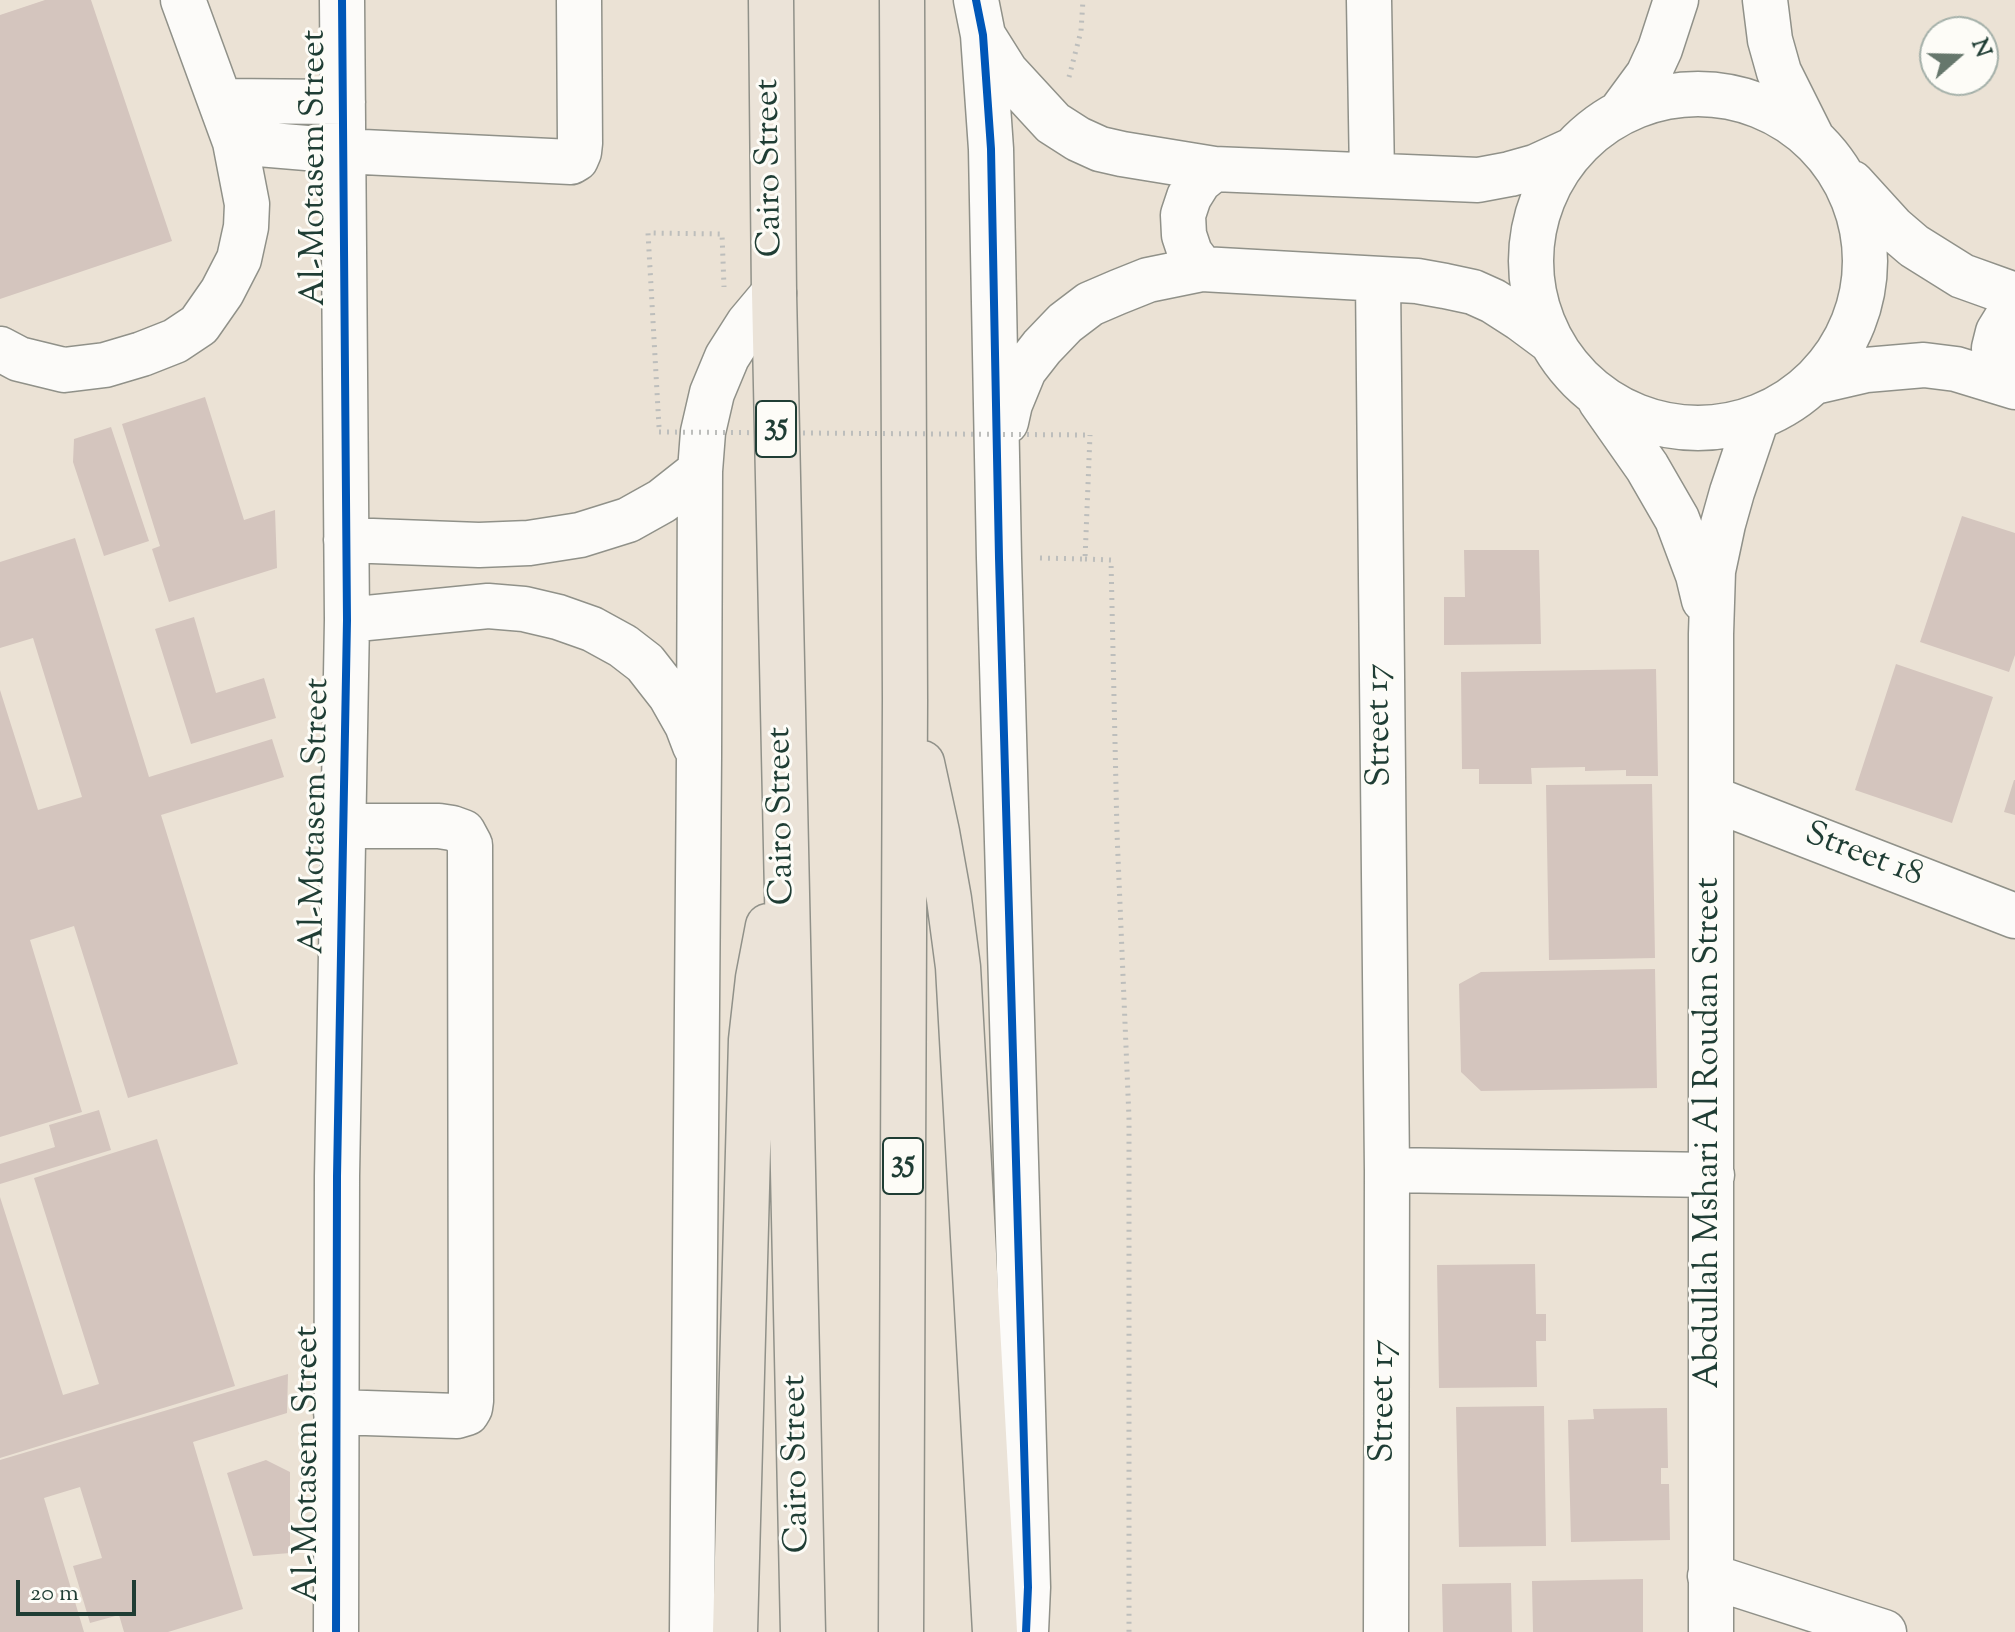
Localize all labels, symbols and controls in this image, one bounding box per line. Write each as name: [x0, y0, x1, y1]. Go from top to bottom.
north arrow: [1919, 16, 1999, 96]
street label: Al-Motasem Street: [297, 30, 337, 306]
text: N: [1962, 35, 1998, 62]
street label: Cairo Street: [750, 78, 794, 258]
road number: 35: [756, 401, 796, 457]
street label: Street 17: [1361, 663, 1403, 787]
street label: Al-Motasem Street: [295, 677, 341, 955]
street label: Cairo Street: [762, 726, 806, 906]
street label: Street 18: [1798, 816, 1928, 898]
street label: Abdullah Mshari Al Roudan Street: [1691, 877, 1731, 1389]
road number: 35: [883, 1138, 923, 1194]
street label: Al-Motasem Street: [290, 1326, 330, 1602]
street label: Street 17: [1366, 1339, 1406, 1463]
street label: Cairo Street: [777, 1374, 821, 1554]
scale bar: [20, 1564, 140, 1614]
text: 20 m: [30, 1577, 79, 1611]

